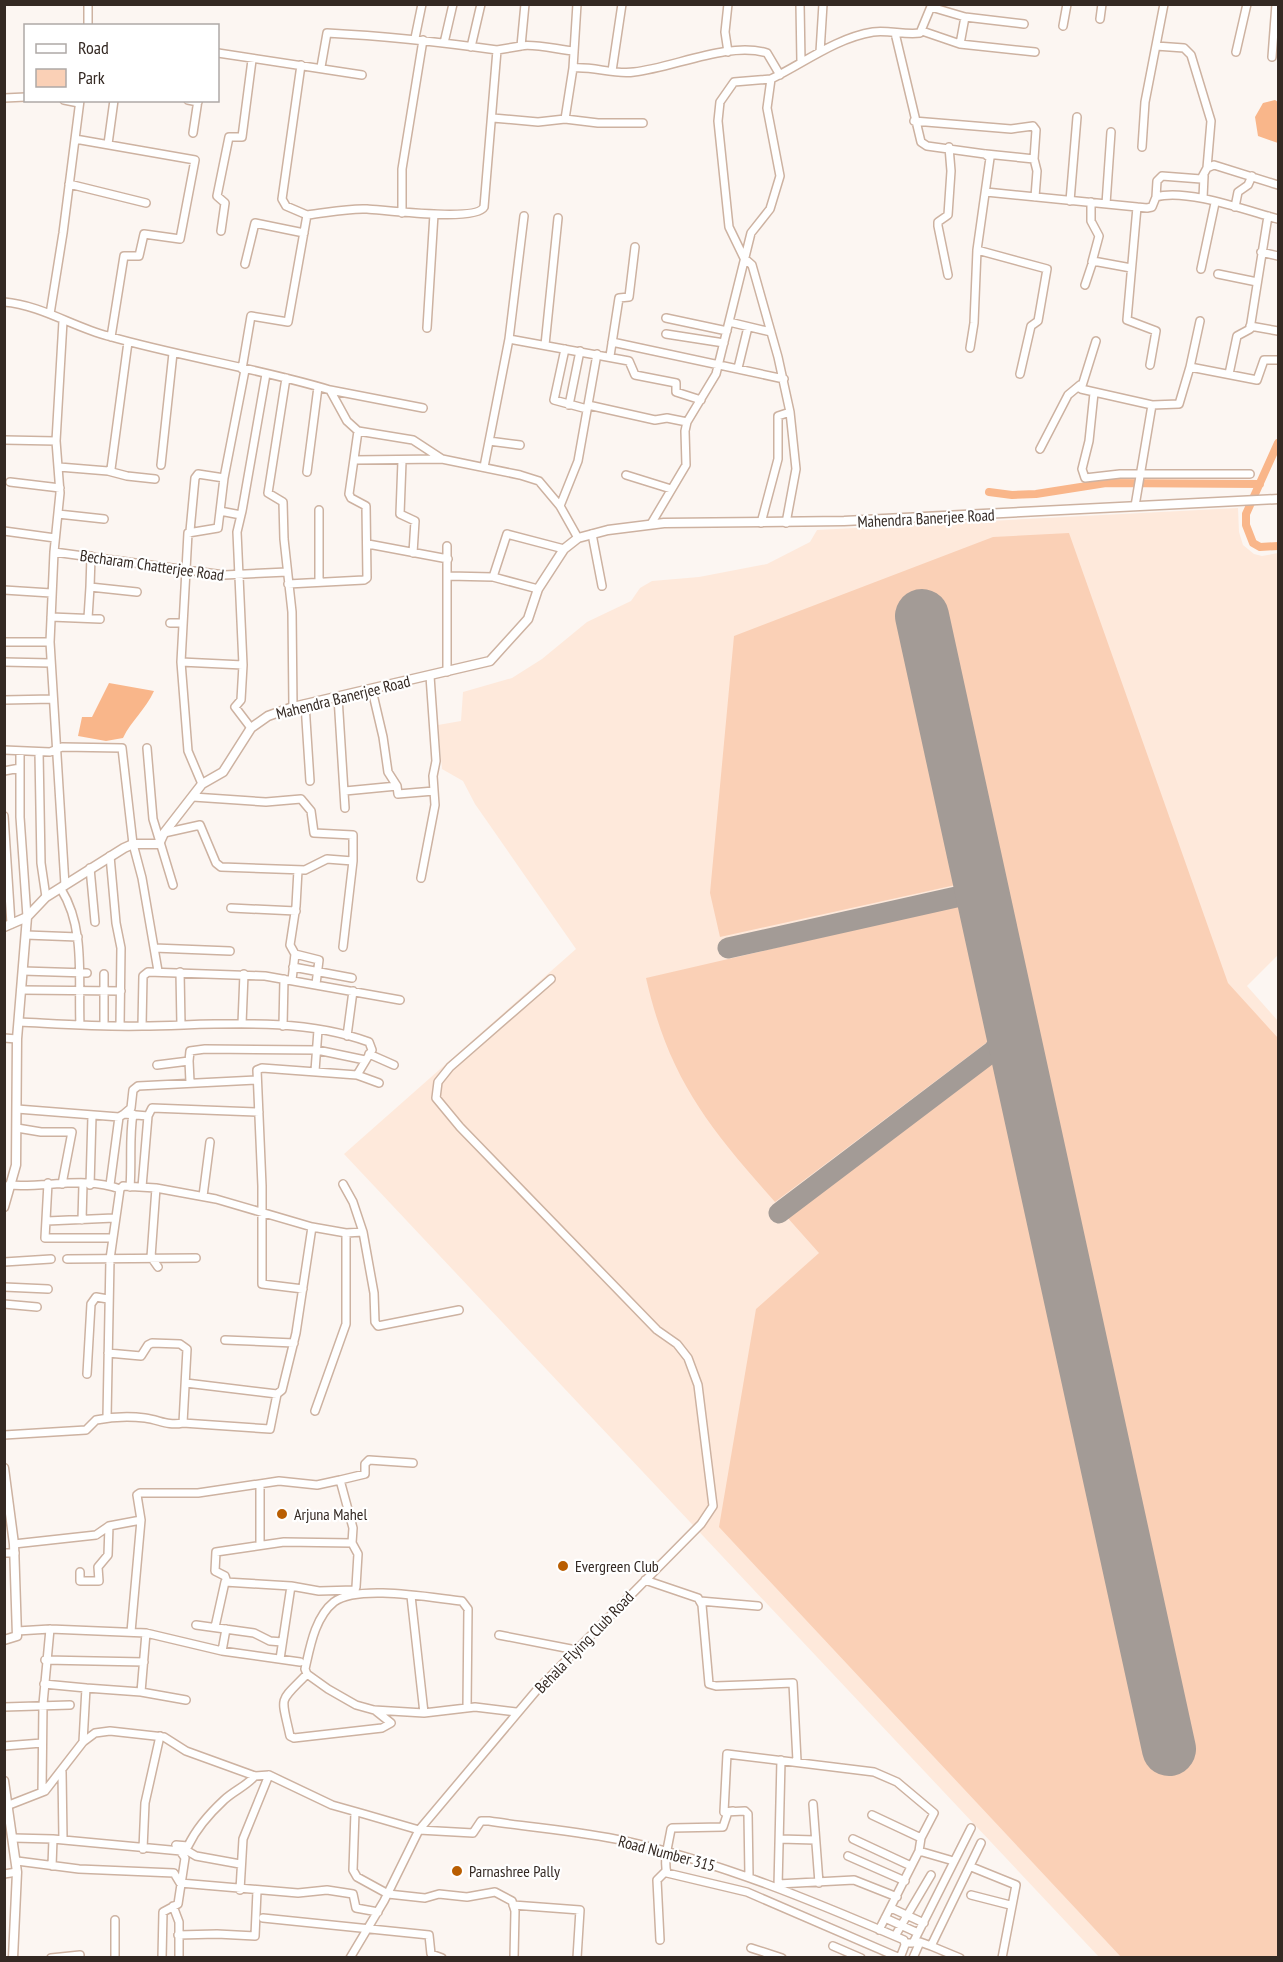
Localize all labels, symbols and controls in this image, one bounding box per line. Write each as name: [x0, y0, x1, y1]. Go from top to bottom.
legend: [24, 24, 219, 102]
text: Road: [78, 36, 109, 59]
text: Park: [78, 66, 105, 89]
street label: Mahendra Banerjee Road: [857, 504, 995, 532]
street label: Becharam Chatterjee Road: [79, 545, 225, 585]
street label: Mahendra Banerjee Road: [274, 671, 412, 723]
place label: Arjuna Mahel: [294, 1504, 367, 1524]
marker: Arjuna Mahel: [275, 1507, 289, 1521]
place label: Evergreen Club: [575, 1556, 659, 1576]
marker: Evergreen Club: [556, 1559, 570, 1573]
street label: Behala Flying Club Road: [530, 1587, 638, 1697]
street label: Road Number 315: [616, 1830, 718, 1876]
place label: Parnashree Pally: [469, 1861, 560, 1881]
marker: Parnashree Pally: [450, 1864, 464, 1878]

